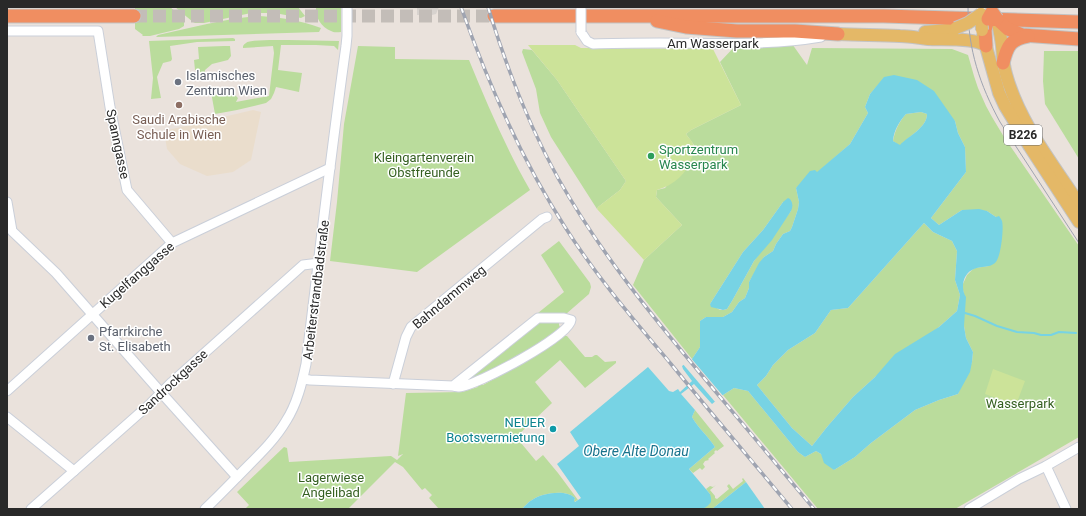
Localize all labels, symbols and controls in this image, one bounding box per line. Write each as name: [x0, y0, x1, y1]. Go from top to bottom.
street label: Am Wasserpark: [667, 36, 759, 51]
place label: Islamisches Zentrum Wien: [186, 68, 267, 98]
marker: Islamisches Zentrum Wien: [173, 77, 183, 87]
marker: Saudi Arabische Schule in Wien: [174, 100, 184, 110]
street label: Spanngasse: [103, 108, 133, 180]
place label: Saudi Arabische Schule in Wien: [132, 112, 226, 142]
road number: B226: [1004, 125, 1042, 145]
place label: Sportzentrum Wasserpark: [659, 142, 738, 172]
park label: Kleingartenverein Obstfreunde: [374, 150, 474, 180]
marker: Sportzentrum Wasserpark: [646, 151, 656, 161]
street label: Arbeiterstrandbadstraße: [300, 219, 332, 361]
street label: Kugelfanggasse: [97, 239, 177, 311]
street label: Bahndammweg: [409, 262, 489, 332]
place label: Pfarrkirche St. Elisabeth: [99, 324, 171, 354]
marker: Pfarrkirche St. Elisabeth: [86, 333, 96, 343]
street label: Sandrockgasse: [135, 346, 211, 418]
park label: Wasserpark: [986, 396, 1055, 411]
place label: NEUER Bootsvermietung: [446, 415, 545, 445]
marker: NEUER Bootsvermietung: [548, 424, 558, 434]
water label: Obere Alte Donau: [583, 443, 689, 459]
park label: Lagerwiese Angelibad: [298, 470, 364, 500]

